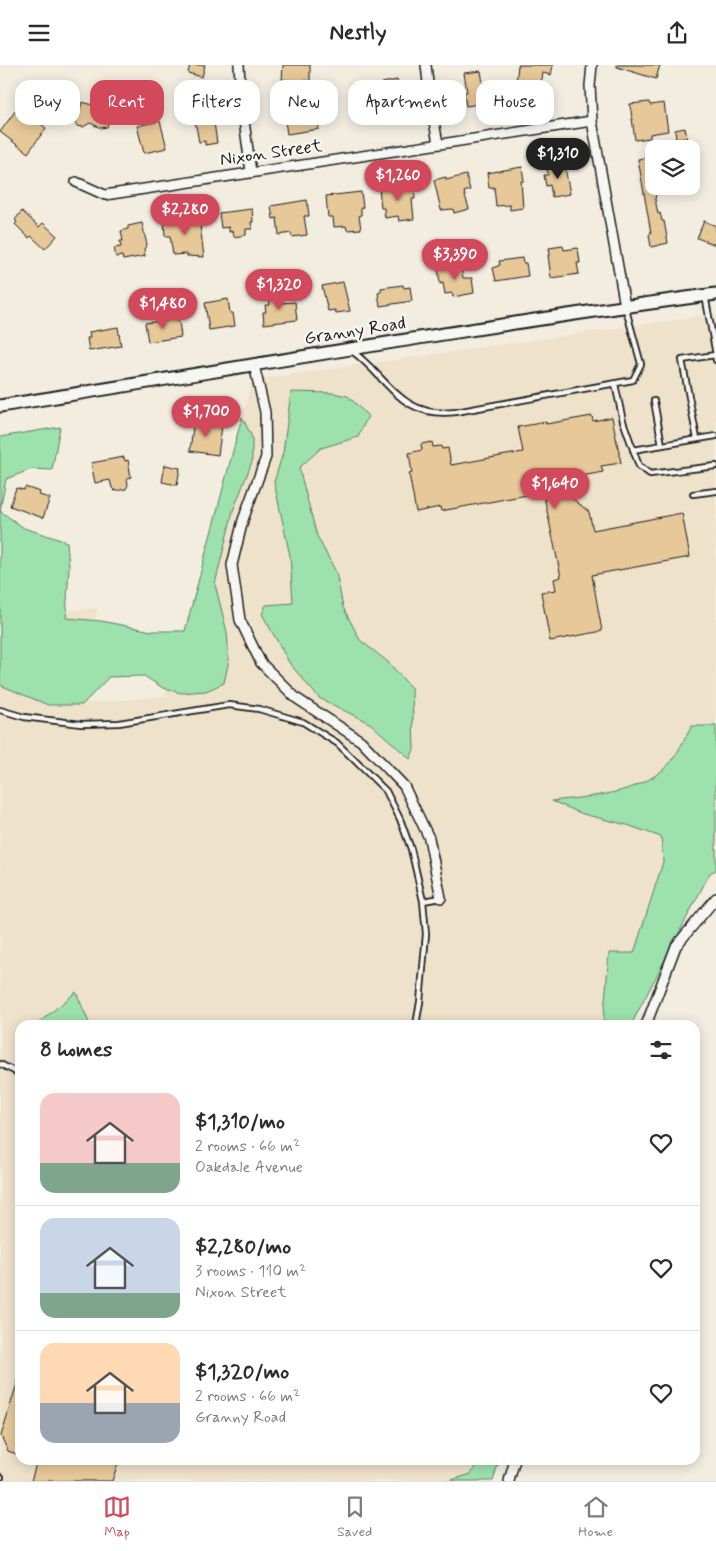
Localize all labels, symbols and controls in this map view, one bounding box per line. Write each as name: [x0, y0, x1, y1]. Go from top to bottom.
icon: menu: [25, 19, 53, 47]
text: Nestly: [330, 19, 386, 47]
icon: share: [663, 19, 691, 47]
chip: Buy: [15, 80, 80, 125]
chip: Rent: [90, 80, 164, 125]
chip: Filters: [174, 80, 260, 125]
chip: New: [270, 80, 338, 125]
chip: Apartment: [348, 80, 466, 125]
chip: House: [476, 80, 554, 125]
street label: Nixon Street: [218, 134, 324, 172]
pin: $1,310: [517, 137, 599, 180]
map controls: [645, 140, 700, 195]
button: layers: [645, 140, 700, 195]
text: $1,310: [537, 143, 579, 164]
pin: $1,260: [357, 159, 439, 202]
text: $1,260: [376, 165, 420, 186]
pin: $2,280: [144, 193, 226, 236]
text: $2,280: [162, 199, 208, 220]
pin: $3,390: [414, 239, 496, 281]
text: $3,390: [433, 244, 477, 265]
pin: $1,320: [238, 269, 320, 311]
text: $1,320: [256, 274, 302, 295]
pin: $1,480: [122, 287, 204, 330]
text: $1,480: [139, 293, 187, 314]
street label: Granny Road: [303, 311, 407, 351]
pin: $1,700: [165, 395, 247, 438]
text: $1,700: [183, 401, 229, 422]
pin: $1,640: [514, 467, 596, 510]
text: $1,640: [531, 473, 579, 494]
text: 8 homes: [40, 1036, 112, 1064]
icon: filters: [647, 1036, 675, 1064]
text: $1,310/mo: [195, 1108, 285, 1136]
icon: home: [80, 1113, 140, 1173]
icon: heart: [647, 1129, 675, 1157]
text: 2 rooms · 66 m²: [195, 1136, 300, 1157]
text: Oakdale Avenue: [195, 1157, 303, 1178]
text: $2,280/mo: [195, 1233, 291, 1261]
icon: home: [80, 1238, 140, 1298]
icon: heart: [647, 1254, 675, 1282]
text: 3 rooms · 110 m²: [195, 1261, 306, 1282]
text: Nixon Street: [195, 1282, 287, 1303]
text: $1,320/mo: [195, 1358, 289, 1386]
icon: home: [80, 1363, 140, 1423]
icon: heart: [647, 1379, 675, 1407]
text: 2 rooms · 66 m²: [195, 1386, 300, 1407]
text: Granny Road: [195, 1407, 286, 1428]
tab: Map: [103, 1493, 131, 1541]
tab: Saved: [337, 1493, 372, 1541]
tab: Home: [578, 1493, 613, 1541]

